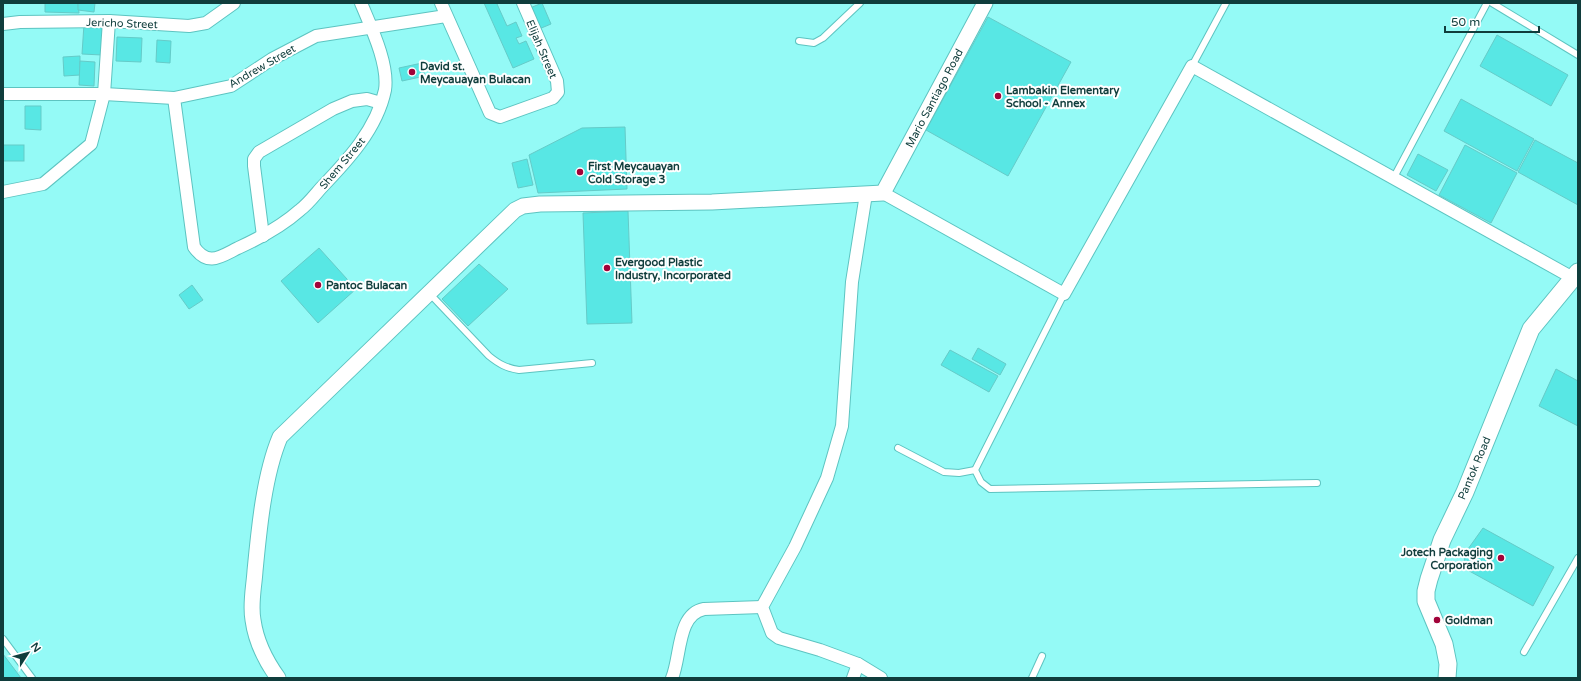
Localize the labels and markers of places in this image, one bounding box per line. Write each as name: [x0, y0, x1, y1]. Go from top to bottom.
place label: David st. Meycauayan Bulacan: [420, 60, 531, 87]
marker: David st. Meycauayan Bulacan: [407, 67, 417, 77]
place label: Lambakin Elementary School - Annex: [1006, 84, 1120, 110]
marker: Lambakin Elementary School - Annex: [993, 91, 1003, 101]
place label: First Meycauayan Cold Storage 3: [588, 160, 680, 187]
marker: First Meycauayan Cold Storage 3: [575, 167, 585, 177]
place label: Evergood Plastic Industry, Incorporated: [615, 256, 731, 283]
marker: Evergood Plastic Industry, Incorporated: [602, 263, 612, 273]
place label: Pantoc Bulacan: [326, 279, 408, 292]
marker: Pantoc Bulacan: [313, 280, 323, 290]
place label: Jotech Packaging Corporation: [1400, 546, 1493, 573]
marker: Jotech Packaging Corporation: [1496, 553, 1506, 563]
place label: Goldman: [1445, 614, 1493, 627]
marker: Goldman: [1432, 615, 1442, 625]

